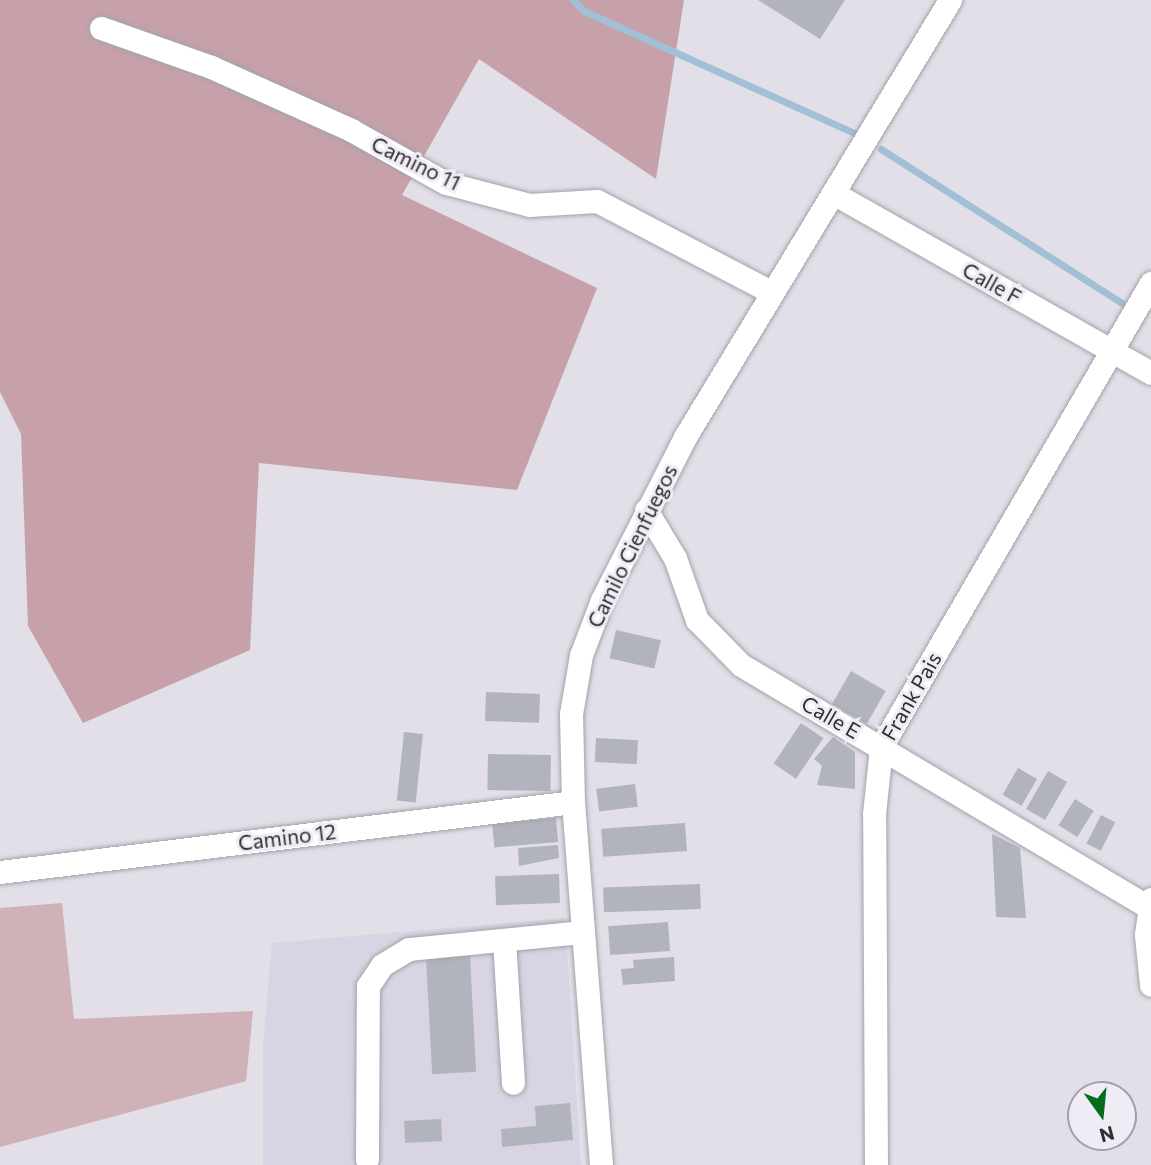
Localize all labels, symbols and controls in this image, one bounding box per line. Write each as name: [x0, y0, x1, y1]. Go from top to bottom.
street label: Camino 11: [367, 131, 465, 195]
street label: Calle F: [958, 257, 1026, 309]
street label: Camilo Cienfuegos: [582, 460, 682, 632]
street label: Frank Pais: [876, 648, 946, 744]
street label: Calle E: [797, 690, 865, 744]
street label: Camino 12: [237, 819, 337, 855]
north arrow: [1067, 1081, 1137, 1151]
text: N: [1097, 1122, 1117, 1148]

